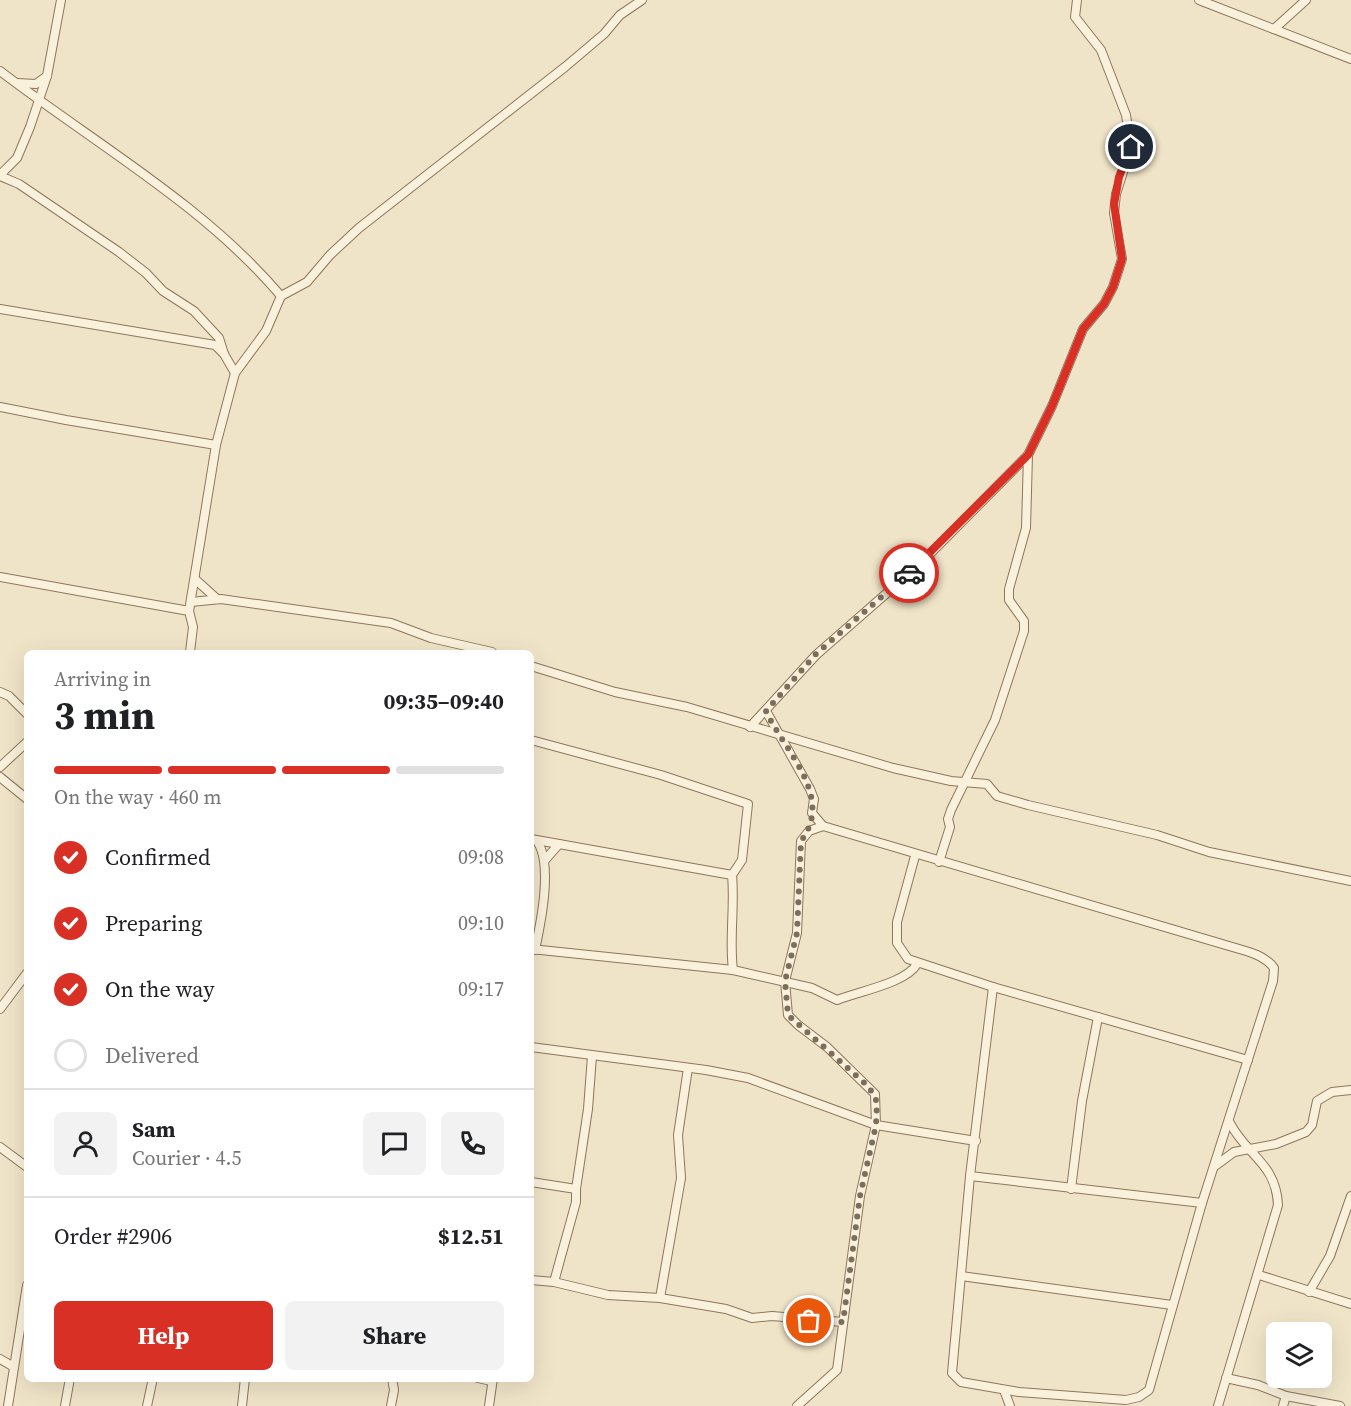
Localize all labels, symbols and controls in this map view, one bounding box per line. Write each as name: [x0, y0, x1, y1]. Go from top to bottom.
pin: [1105, 121, 1156, 172]
icon: home: [1114, 130, 1147, 163]
courier: [879, 543, 939, 603]
icon: car: [893, 557, 926, 590]
text: Arriving in: [54, 665, 151, 693]
text: 09:35–09:40: [384, 686, 504, 716]
text: 3 min: [54, 689, 155, 742]
text: On the way · 460 m: [54, 783, 221, 811]
icon: check: [54, 841, 87, 874]
text: Confirmed: [105, 842, 210, 872]
text: 09:08: [458, 843, 504, 871]
icon: check: [54, 907, 87, 940]
text: Preparing: [105, 908, 202, 938]
text: 09:10: [458, 909, 504, 937]
icon: check: [54, 973, 87, 1006]
text: On the way: [105, 974, 214, 1004]
text: 09:17: [458, 975, 504, 1003]
text: Delivered: [105, 1040, 199, 1070]
button: person: [54, 1112, 117, 1175]
button: chat: [363, 1112, 426, 1175]
button: phone: [441, 1112, 504, 1175]
text: Sam: [132, 1114, 176, 1144]
text: Courier · 4.5: [132, 1144, 241, 1172]
text: Order #2906: [54, 1221, 172, 1251]
text: $12.51: [438, 1221, 504, 1251]
pin: [783, 1295, 834, 1346]
button: Help: [54, 1301, 273, 1370]
button: Share: [285, 1301, 504, 1370]
icon: bag: [792, 1304, 825, 1337]
map controls: [1266, 1322, 1332, 1388]
button: layers: [1266, 1322, 1332, 1388]

